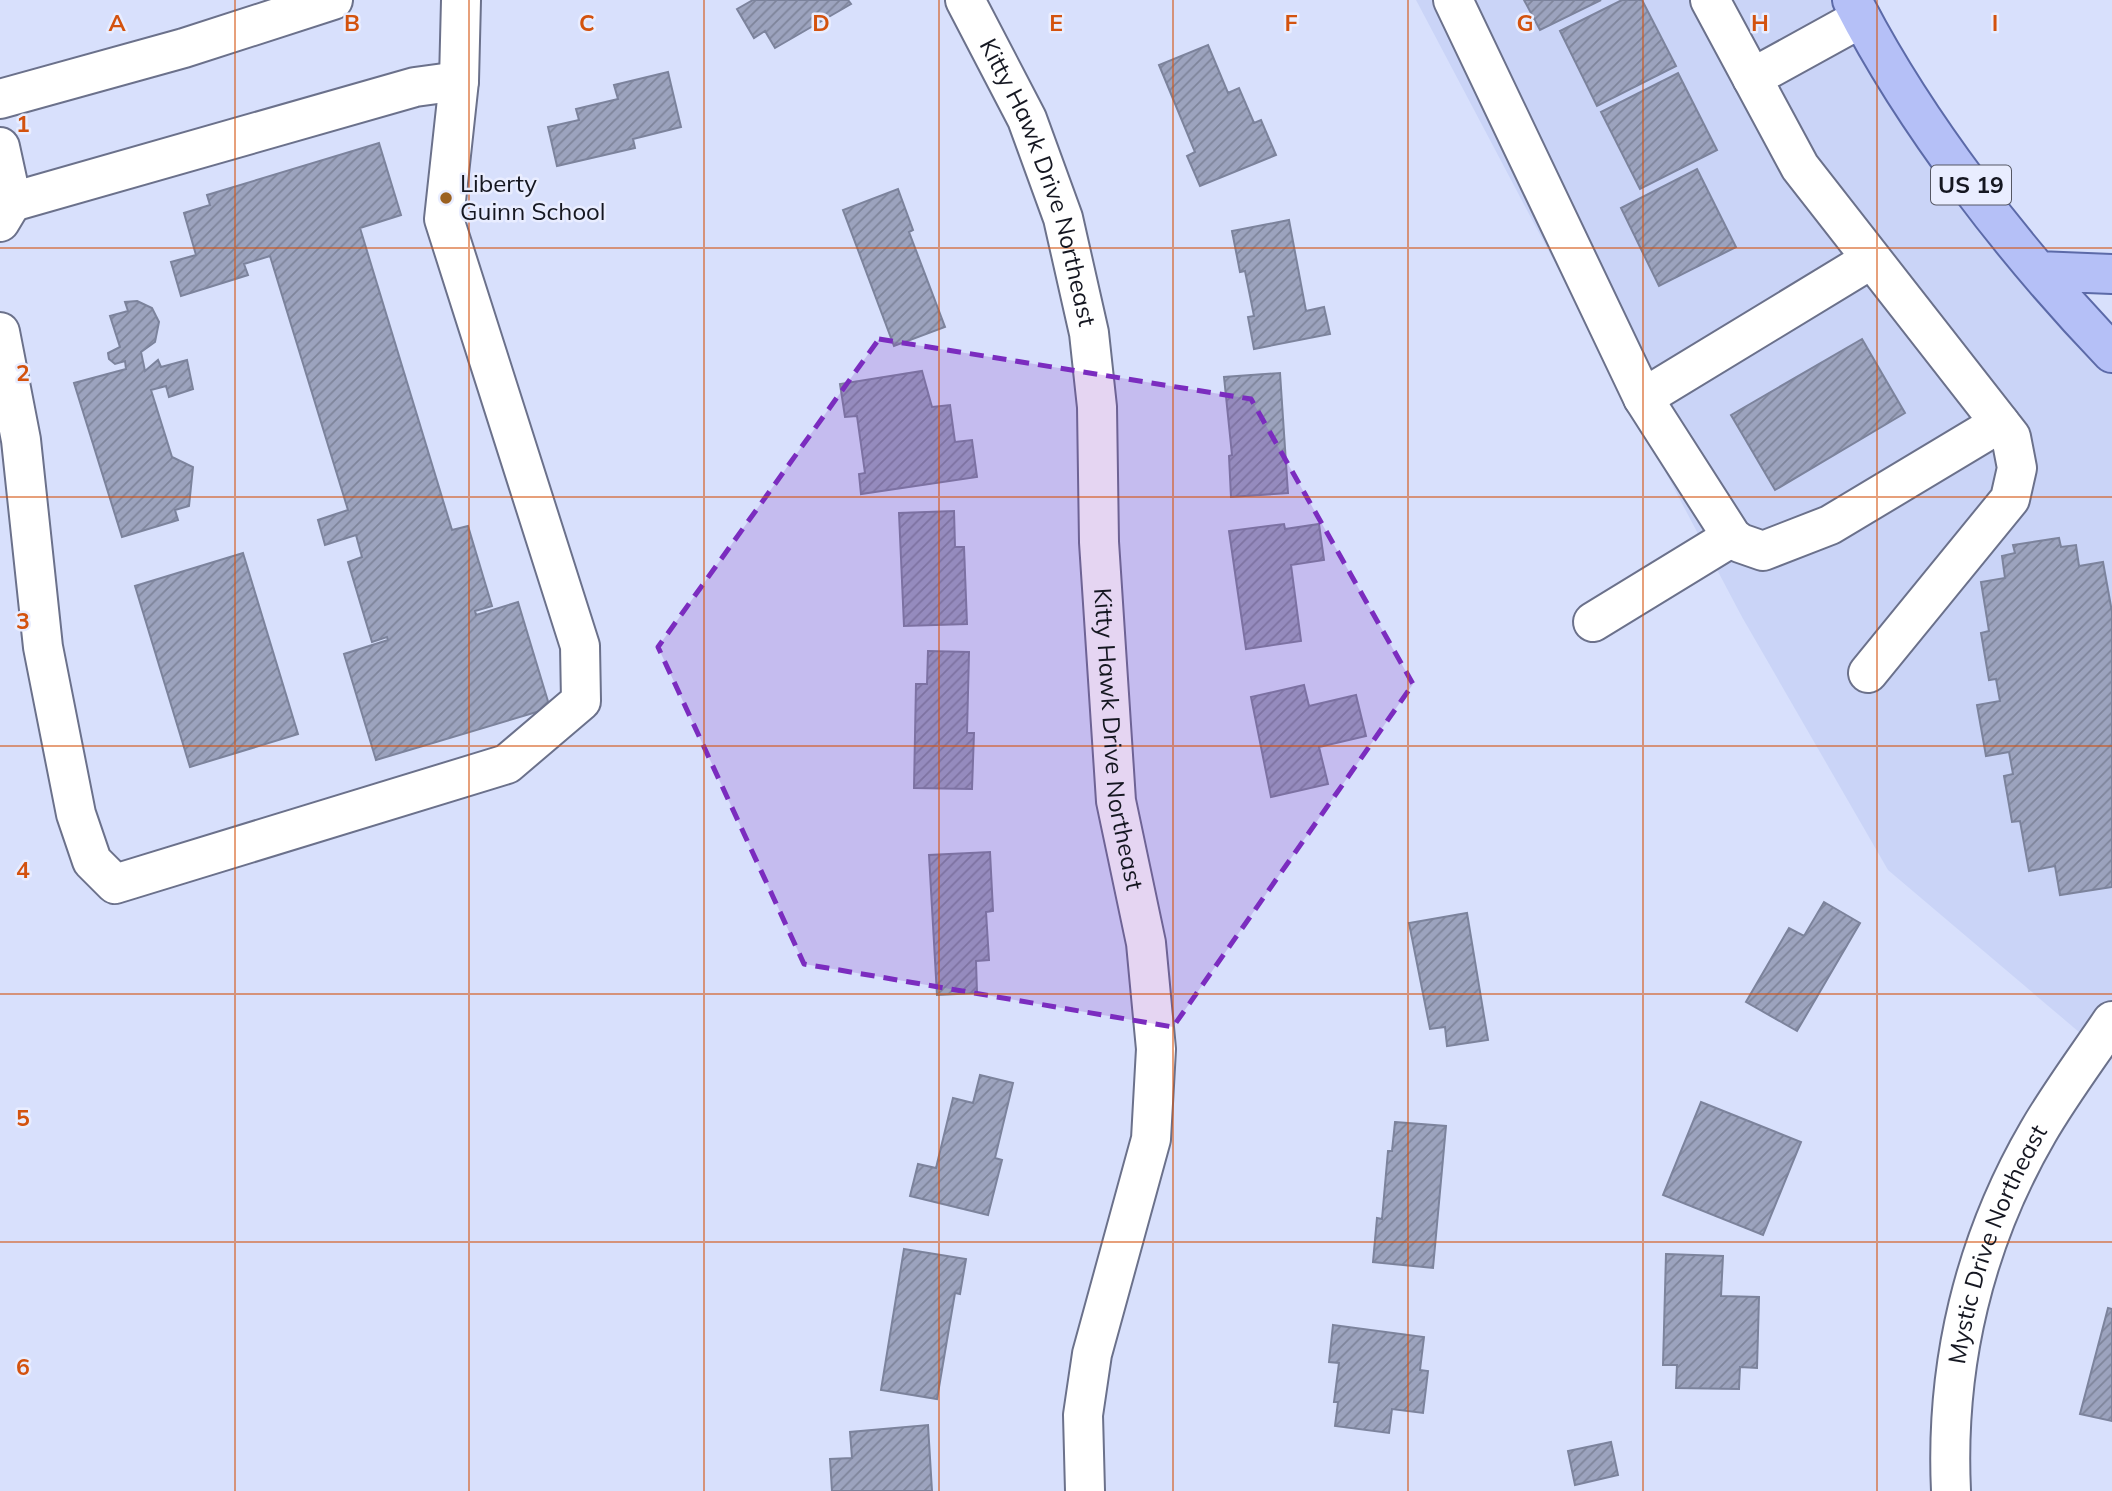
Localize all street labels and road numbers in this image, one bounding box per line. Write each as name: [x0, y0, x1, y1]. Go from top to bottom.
street label: Kitty Hawk Drive Northeast: [974, 33, 1103, 329]
road number: US 19: [1931, 166, 2011, 204]
street label: Kitty Hawk Drive Northeast: [1088, 587, 1150, 893]
street label: Mystic Drive Northeast: [1941, 1119, 2053, 1366]

